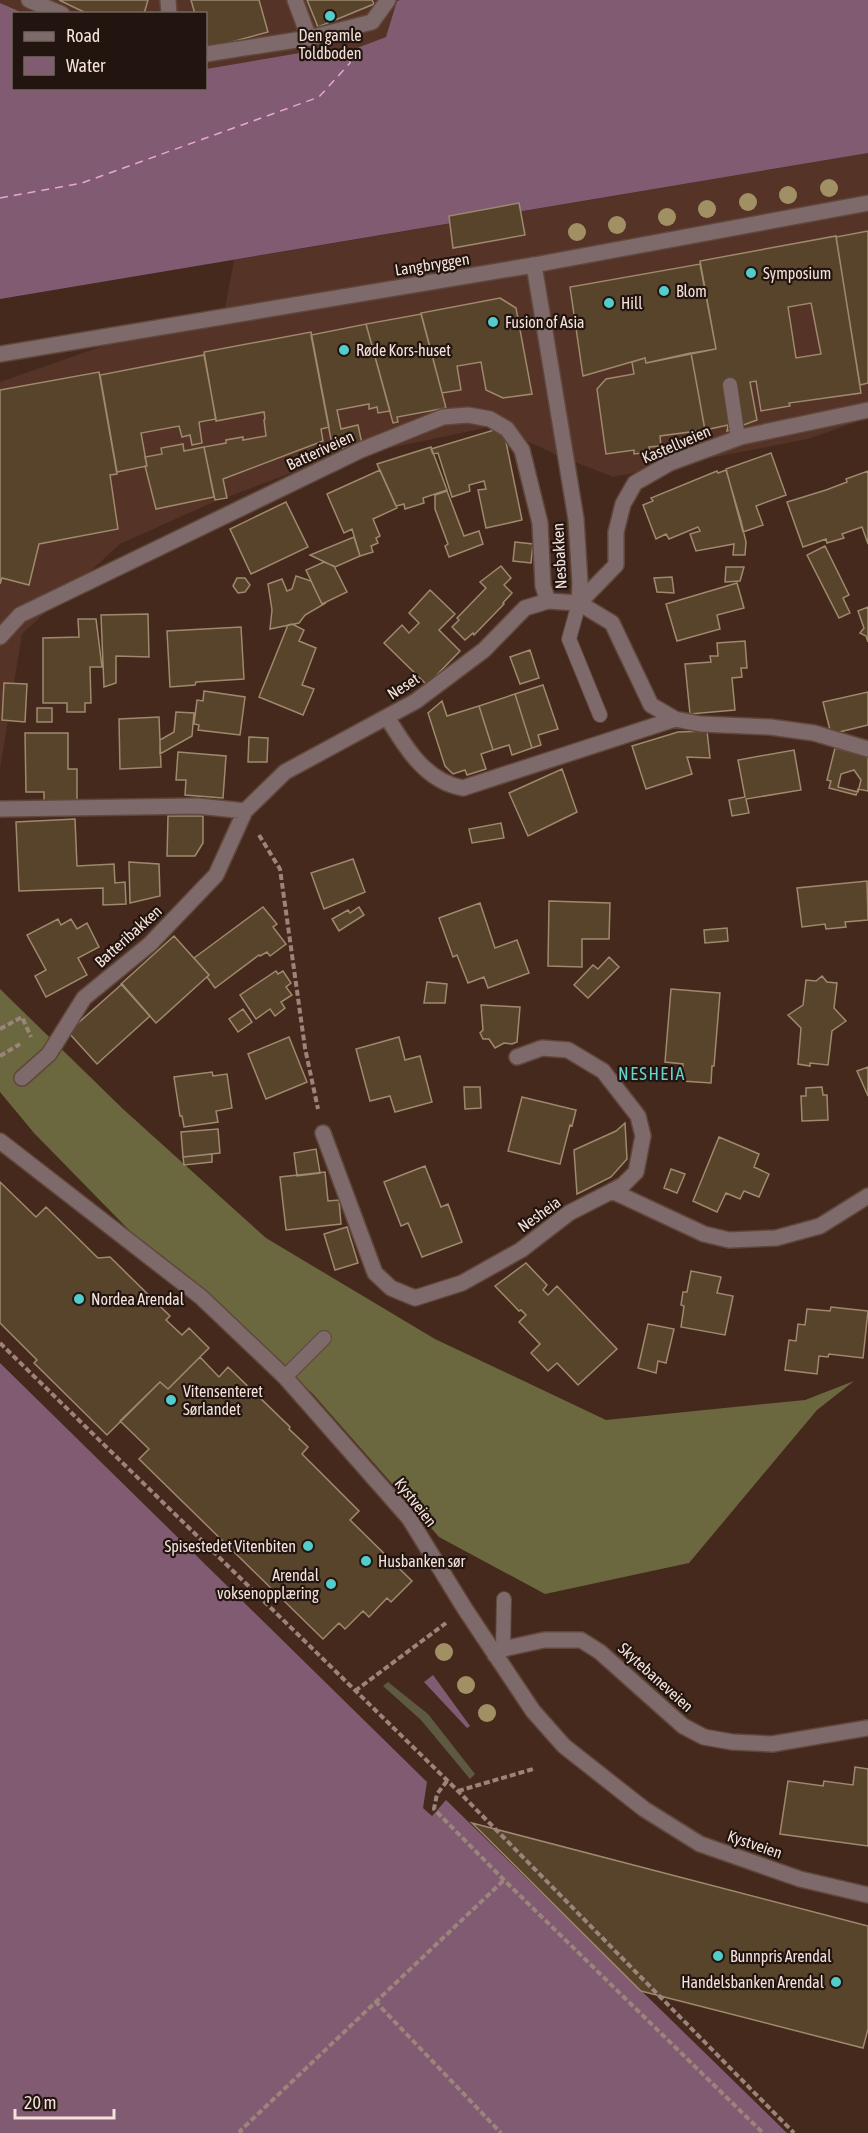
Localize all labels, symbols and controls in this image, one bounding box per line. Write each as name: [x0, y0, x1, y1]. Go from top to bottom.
marker: Den gamle Toldboden: [323, 9, 337, 23]
legend: [12, 12, 207, 90]
text: Road: [66, 25, 100, 46]
place label: Den gamle Toldboden: [298, 26, 362, 62]
text: Water: [66, 55, 106, 76]
street label: Langbryggen: [393, 249, 471, 280]
place label: Symposium: [763, 264, 831, 283]
marker: Symposium: [744, 266, 758, 280]
place label: Blom: [676, 282, 707, 300]
marker: Blom: [657, 284, 671, 298]
place label: Hill: [621, 294, 643, 312]
marker: Hill: [602, 296, 616, 310]
place label: Fusion of Asia: [505, 313, 585, 331]
marker: Fusion of Asia: [486, 315, 500, 329]
place label: Røde Kors-huset: [356, 341, 451, 359]
marker: Røde Kors-huset: [337, 343, 351, 357]
street label: Kastellveien: [639, 421, 713, 467]
street label: Batteriveien: [283, 427, 357, 473]
street label: Nesbakken: [548, 522, 570, 590]
street label: Neset: [384, 669, 423, 703]
street label: Batteribakken: [91, 901, 165, 971]
district label: NESHEIA: [618, 1063, 686, 1084]
street label: Nesheia: [514, 1192, 564, 1236]
place label: Nordea Arendal: [91, 1290, 185, 1308]
marker: Nordea Arendal: [72, 1292, 86, 1306]
place label: Vitensenteret Sørlandet: [183, 1382, 263, 1418]
marker: Vitensenteret Sørlandet: [164, 1393, 178, 1407]
street label: Kystveien: [391, 1474, 441, 1530]
place label: Spisestedet Vitenbiten: [164, 1537, 296, 1556]
marker: Spisestedet Vitenbiten: [301, 1539, 315, 1553]
place label: Husbanken sør: [378, 1552, 466, 1570]
marker: Husbanken sør: [359, 1554, 373, 1568]
place label: Arendal voksenopplæring: [217, 1566, 320, 1603]
marker: Arendal voksenopplæring: [324, 1577, 338, 1591]
street label: Skytebaneveien: [614, 1639, 697, 1716]
street label: Kystveien: [725, 1826, 785, 1863]
place label: Bunnpris Arendal: [730, 1947, 832, 1966]
marker: Bunnpris Arendal: [711, 1949, 725, 1963]
place label: Handelsbanken Arendal: [681, 1973, 825, 1991]
marker: Handelsbanken Arendal: [829, 1975, 843, 1989]
scale bar: [15, 2082, 114, 2120]
text: 20 m: [24, 2092, 56, 2113]

